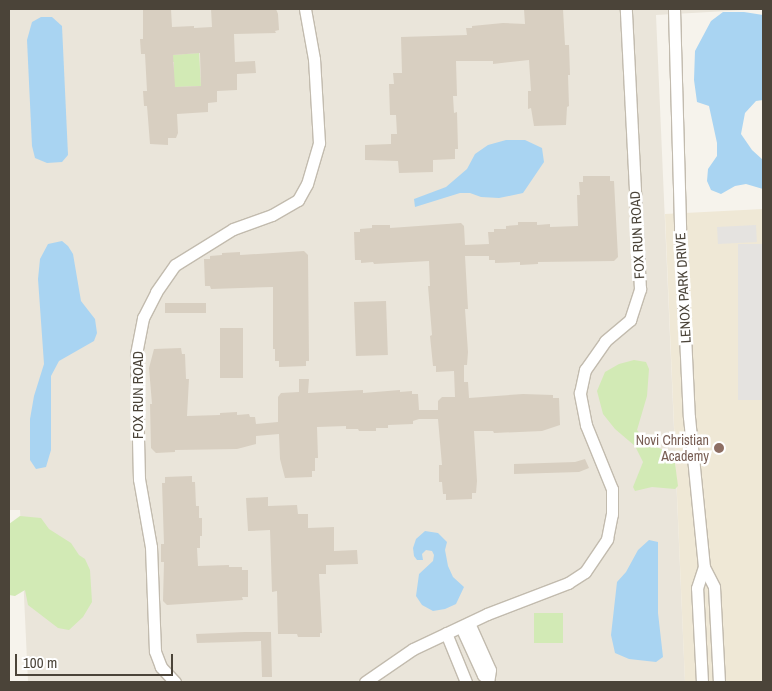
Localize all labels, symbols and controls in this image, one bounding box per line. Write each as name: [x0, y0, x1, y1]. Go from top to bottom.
street label: FOX RUN ROAD: [626, 191, 648, 279]
street label: LENOX PARK DRIVE: [672, 232, 694, 344]
street label: FOX RUN ROAD: [130, 351, 146, 439]
place label: Novi Christian Academy: [636, 432, 709, 464]
marker: Novi Christian Academy: [713, 442, 725, 454]
scale bar: [18, 644, 175, 676]
text: 100 m: [23, 652, 57, 673]

